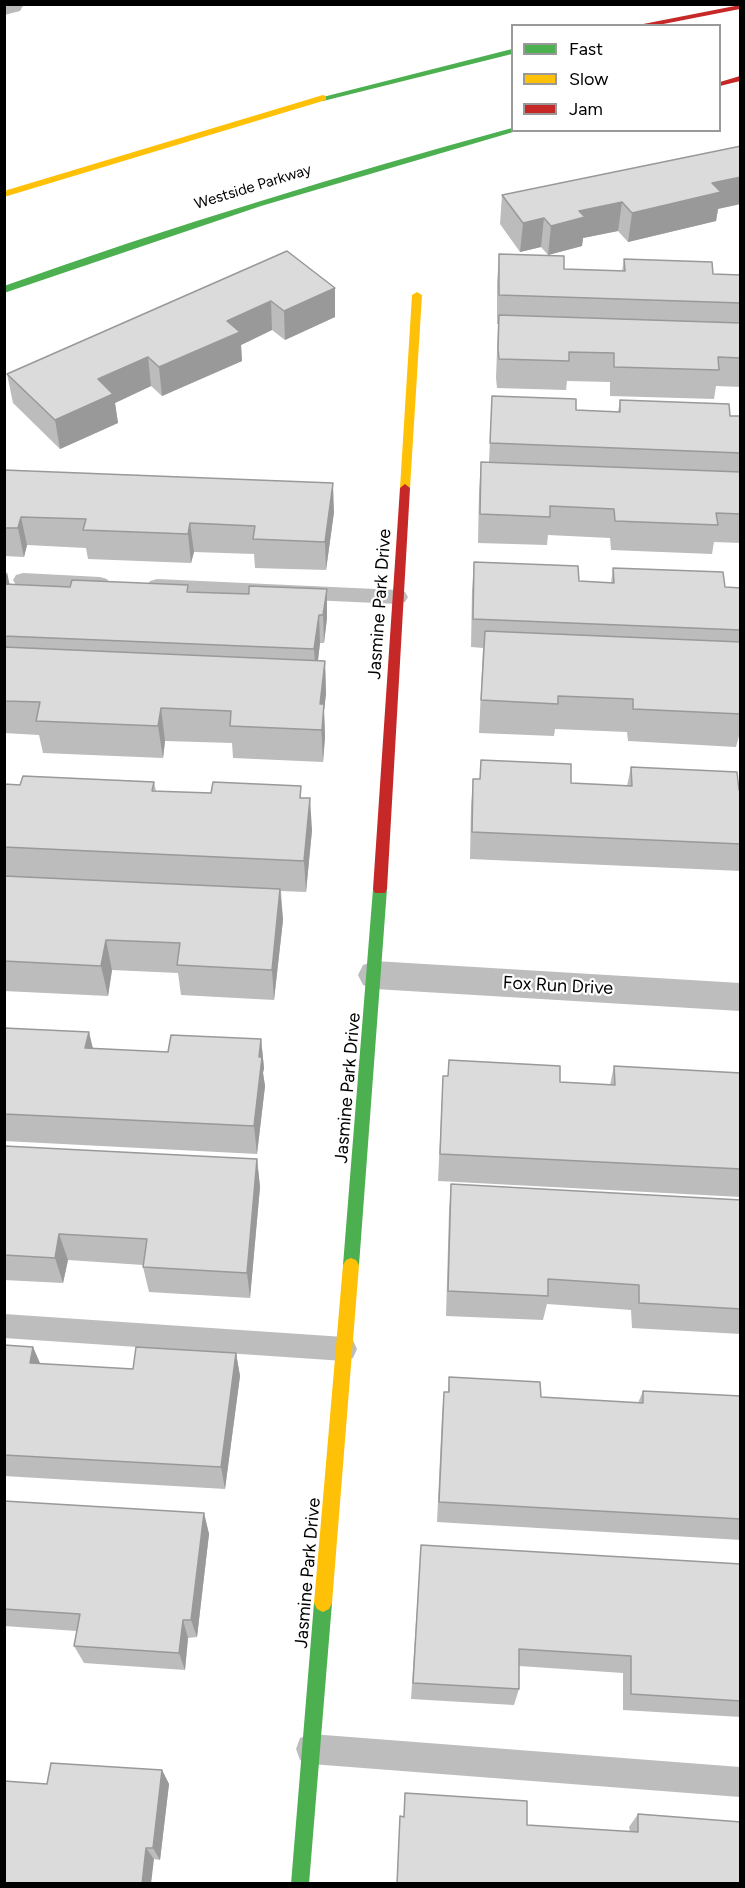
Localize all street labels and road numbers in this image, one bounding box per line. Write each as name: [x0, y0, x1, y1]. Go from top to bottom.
street label: Westside Parkway: [192, 161, 314, 213]
street label: Jasmine Park Drive: [364, 528, 396, 680]
street label: Fox Run Drive: [502, 972, 614, 1000]
street label: Jasmine Park Drive: [331, 1012, 365, 1164]
street label: Jasmine Park Drive: [291, 1497, 325, 1649]

